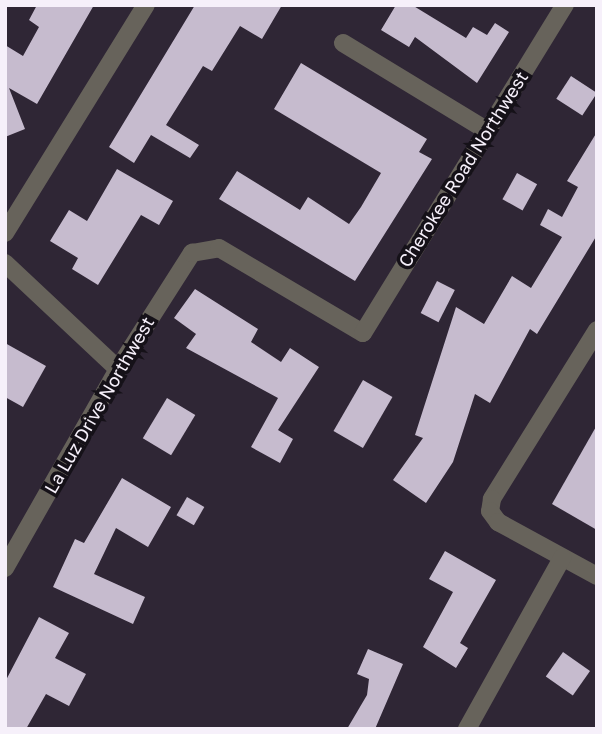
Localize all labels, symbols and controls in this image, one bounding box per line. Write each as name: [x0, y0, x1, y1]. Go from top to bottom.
street label: Cherokee Road Northwest: [394, 67, 532, 271]
street label: La Luz Drive Northwest: [40, 313, 158, 497]

